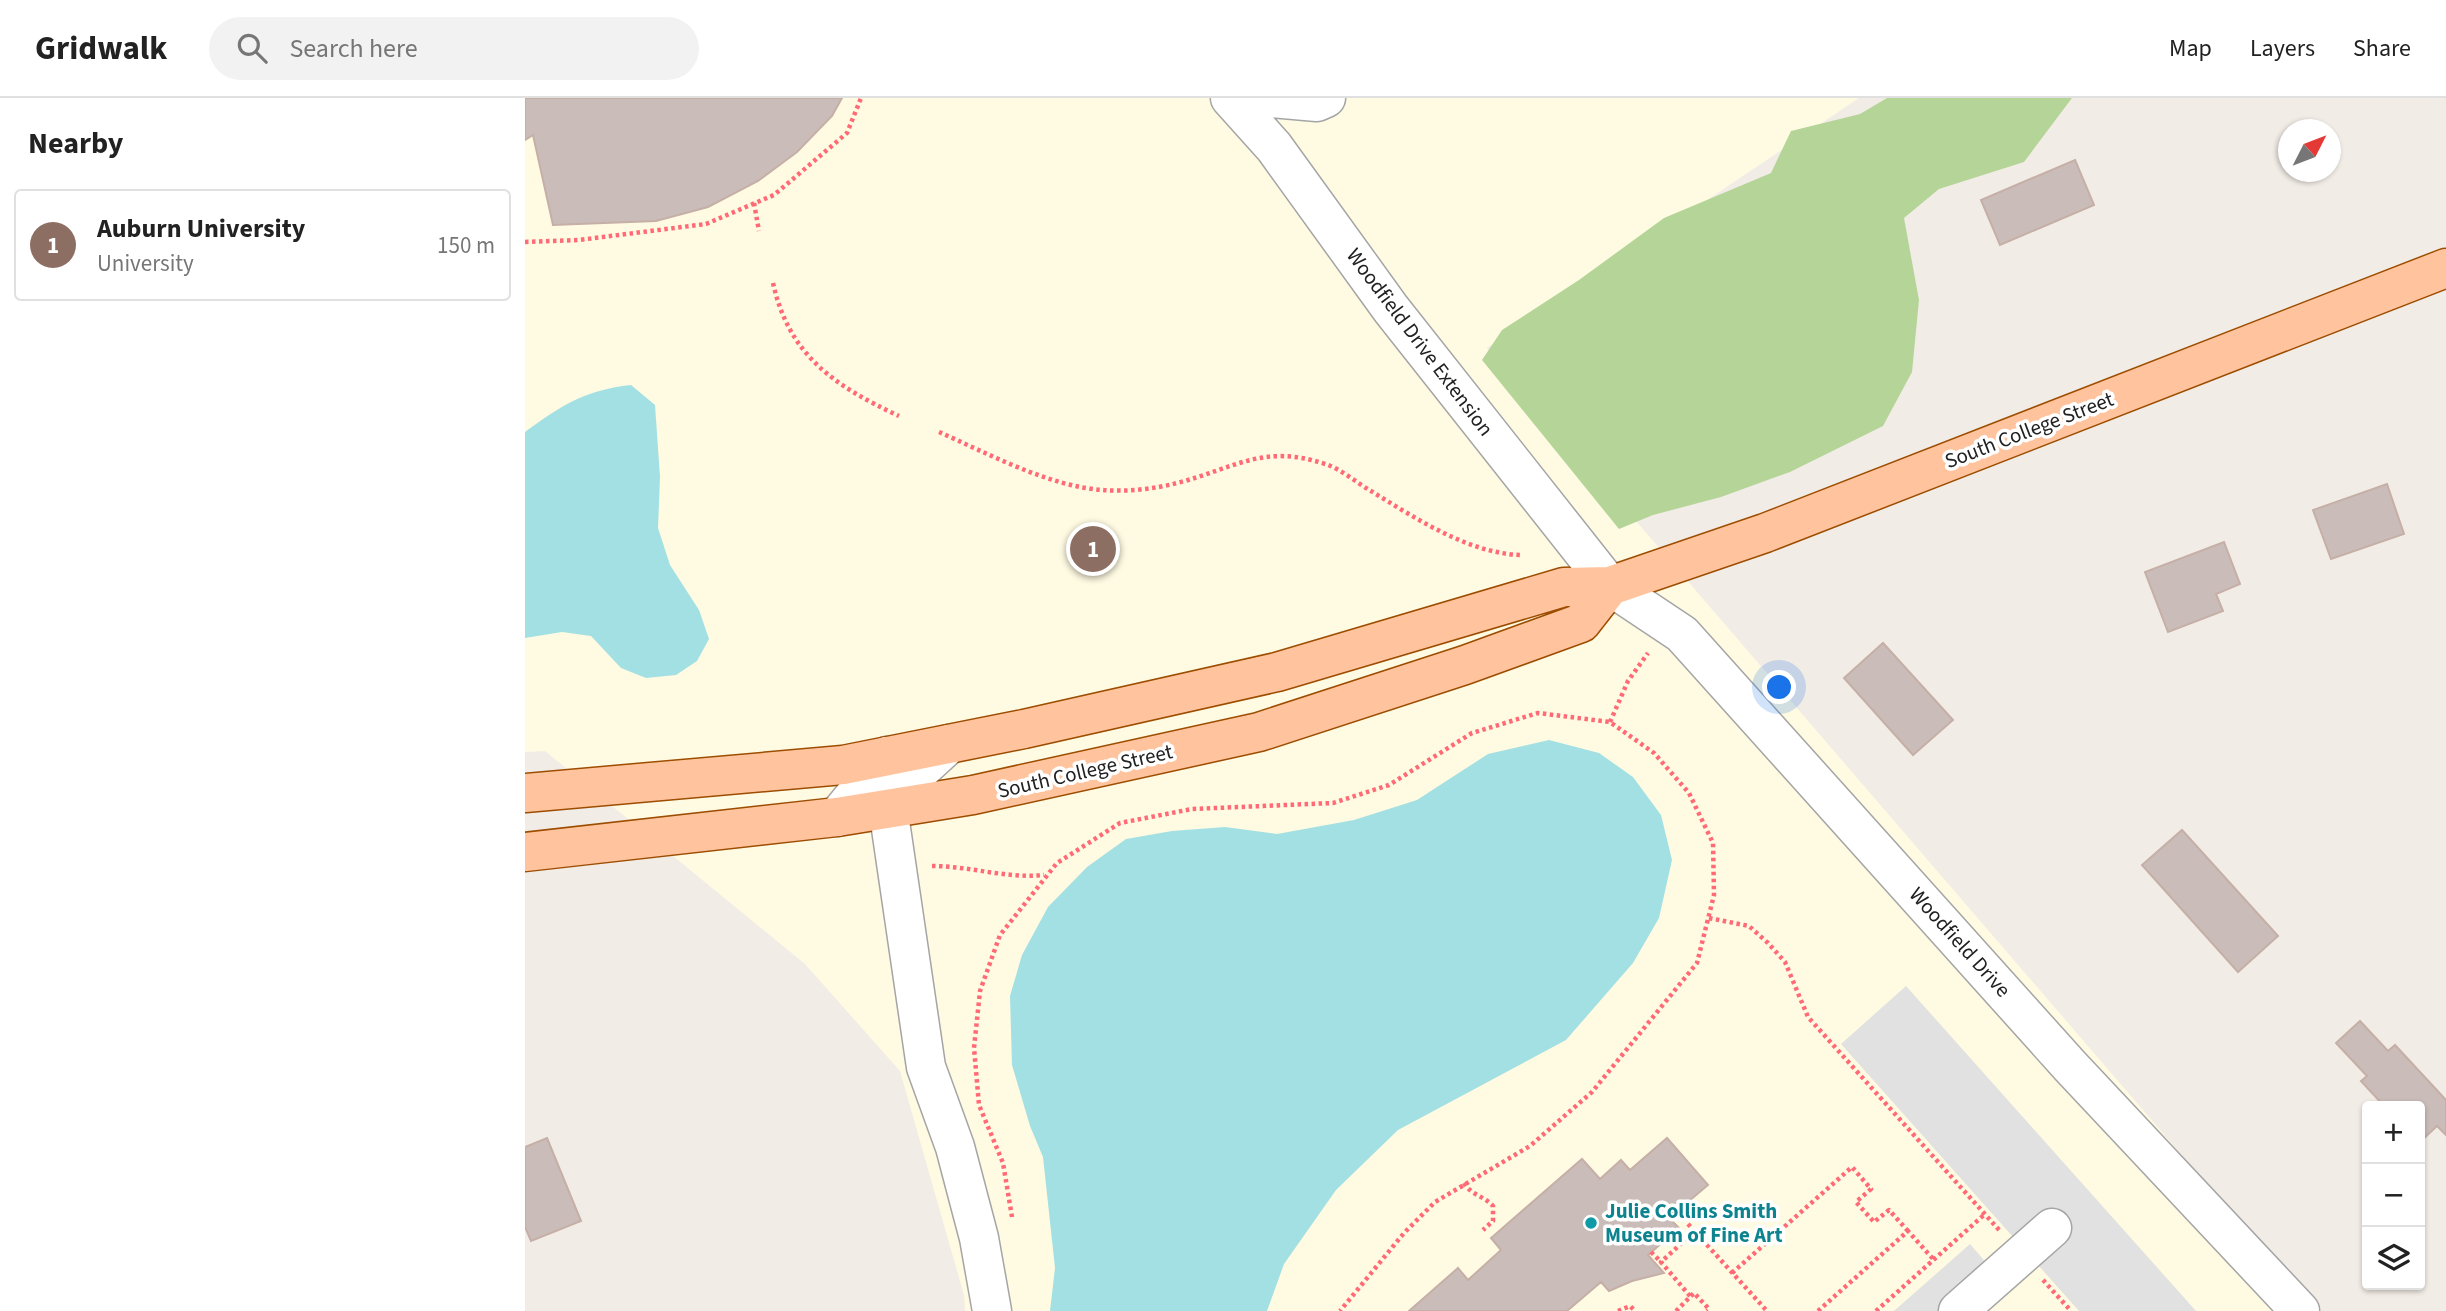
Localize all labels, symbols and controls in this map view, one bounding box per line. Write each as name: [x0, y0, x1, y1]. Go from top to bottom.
search box: [209, 17, 699, 80]
text: Gridwalk: [35, 25, 167, 72]
icon: search: [233, 29, 271, 67]
text: Search here: [289, 30, 418, 67]
text: Map: [2169, 31, 2212, 66]
text: Layers: [2250, 31, 2315, 66]
text: Share: [2353, 31, 2411, 66]
north arrow: [2278, 119, 2341, 182]
text: Nearby: [28, 122, 123, 165]
text: Auburn University: [97, 210, 305, 247]
text: 1: [47, 229, 59, 262]
text: 150 m: [437, 229, 495, 262]
street label: Woodfield Drive Extension: [1339, 242, 1501, 442]
text: University: [97, 247, 194, 280]
street label: South College Street: [1940, 384, 2118, 476]
pin: 1: [1070, 523, 1116, 575]
your location: [1762, 670, 1796, 704]
street label: South College Street: [995, 736, 1175, 806]
street label: Woodfield Drive: [1902, 880, 2018, 1004]
map controls: [2362, 1101, 2425, 1290]
button: +: [2362, 1101, 2425, 1164]
button: −: [2362, 1164, 2425, 1227]
place label: Julie Collins Smith Museum of Fine Art: [1605, 1196, 1782, 1250]
marker: Julie Collins Smith Museum of Fine Art: [1583, 1215, 1599, 1231]
button: layers: [2362, 1227, 2425, 1290]

